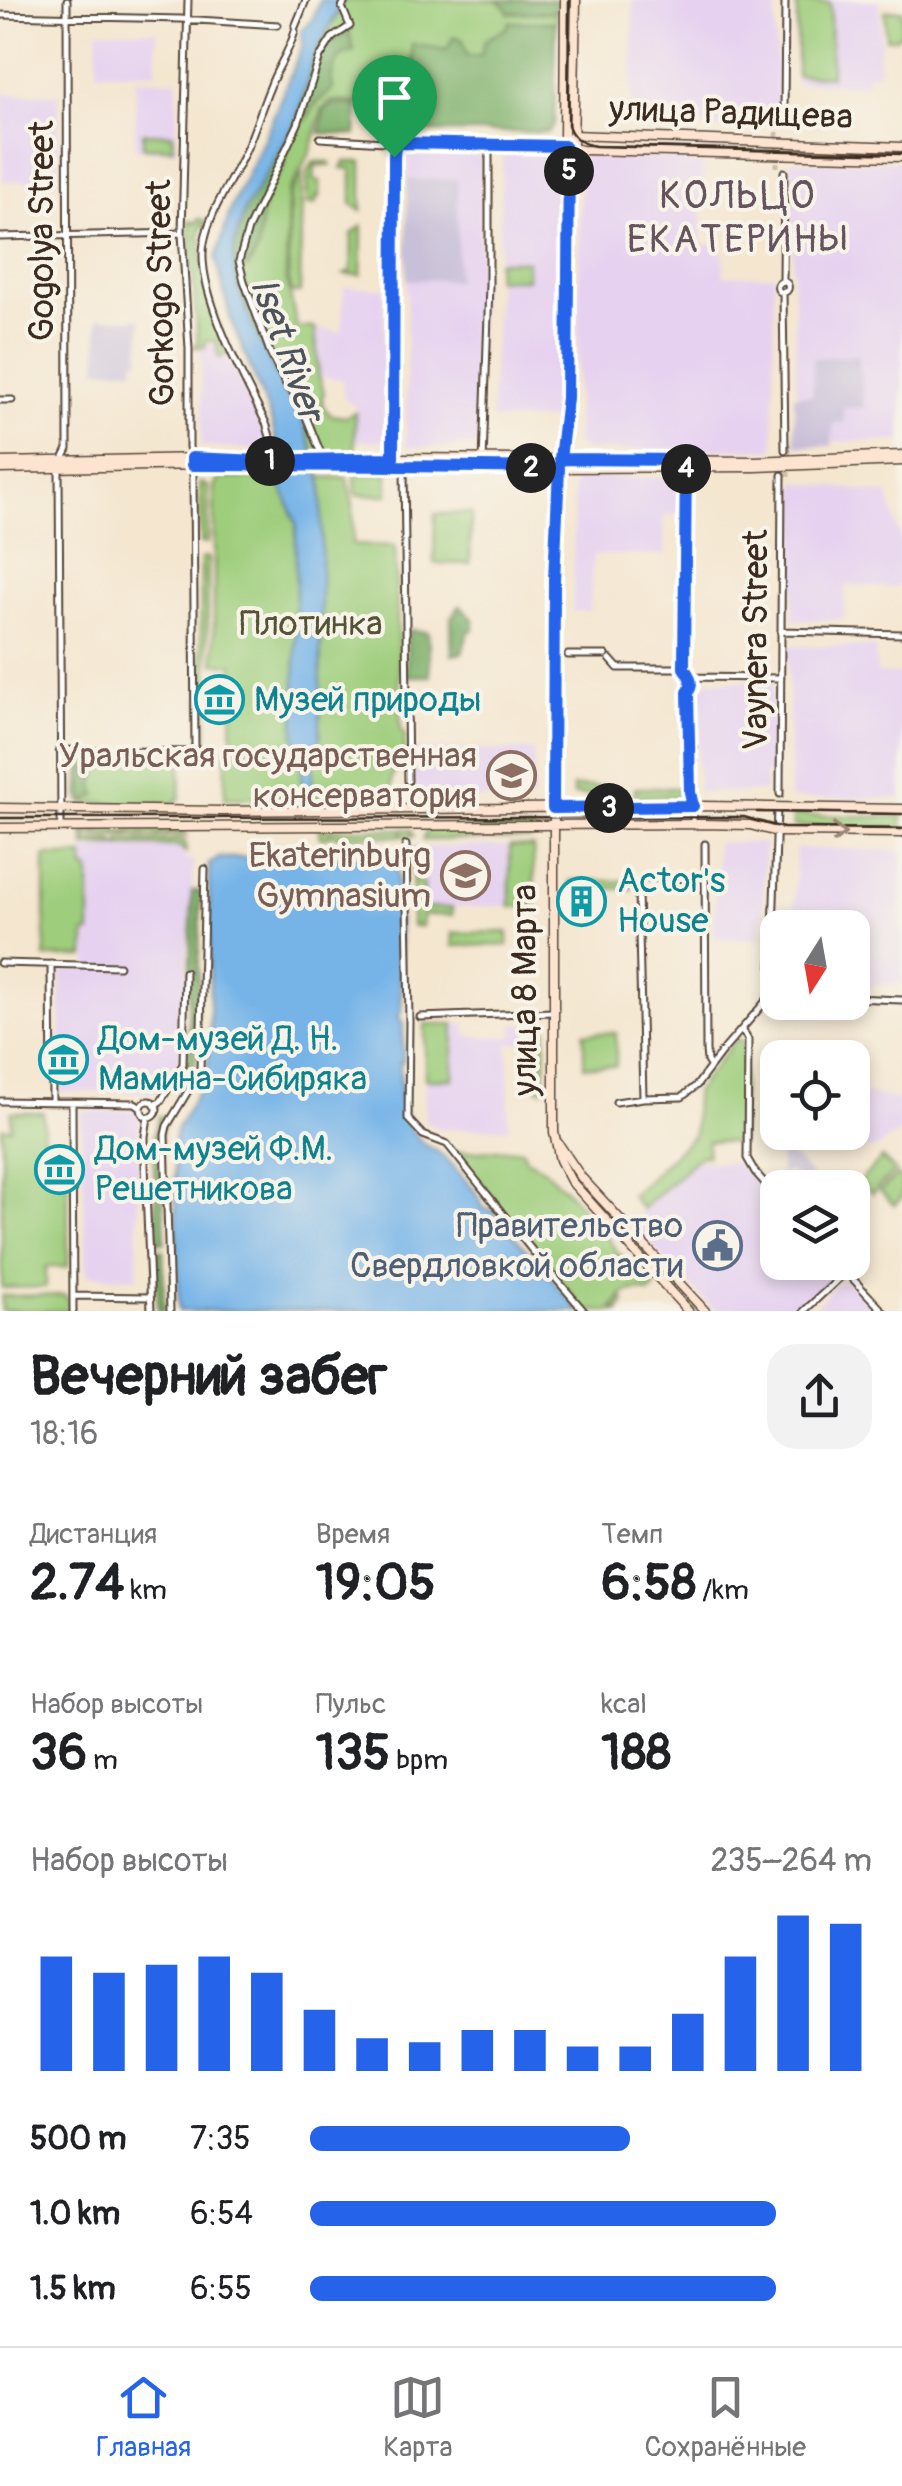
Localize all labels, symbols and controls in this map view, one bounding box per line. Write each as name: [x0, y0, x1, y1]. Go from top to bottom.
pin: [352, 55, 437, 158]
icon: arrive: [367, 70, 422, 125]
street label: улица Радищева: [607, 87, 854, 139]
street label: Gogolya Street: [20, 120, 64, 341]
pin: 5: [544, 146, 594, 196]
text: 5: [561, 153, 577, 188]
district label: КОЛЬЦО ЕКАТЕРИНЫ: [627, 172, 849, 264]
street label: Gorkogo Street: [137, 178, 185, 407]
water label: Iset River: [239, 271, 337, 432]
pin: 1: [245, 436, 295, 486]
text: 1: [265, 443, 275, 478]
pin: 2: [506, 443, 556, 493]
pin: 4: [661, 444, 711, 494]
text: 2: [523, 450, 539, 485]
text: 4: [678, 451, 694, 486]
street label: Vaynera Street: [734, 529, 778, 750]
park label: Плотинка: [239, 602, 383, 646]
museum icon: Музей природы: [193, 674, 245, 726]
place label: Музей природы: [254, 678, 481, 722]
place label: Уральская государственная консерватория: [59, 734, 477, 818]
school or university icon: Уральская государственная консерватория: [486, 750, 538, 802]
pin: 3: [584, 783, 634, 833]
text: 3: [601, 790, 617, 825]
one-way arrow: [832, 822, 848, 844]
place label: Ekaterinburg Gymnasium: [249, 834, 431, 918]
school or university icon: Ekaterinburg Gymnasium: [440, 850, 492, 902]
place label: Actor's House: [617, 859, 726, 943]
building icon: Actor's House: [556, 875, 608, 927]
street label: улица 8 Марта: [503, 884, 547, 1097]
north arrow: [760, 910, 870, 1020]
map controls: [760, 910, 870, 1280]
place label: Дом-музей Д. Н. Мамина-Сибиряка: [96, 1017, 367, 1101]
museum icon: Дом-музей Д. Н. Мамина-Сибиряка: [37, 1033, 89, 1085]
button: locate: [760, 1040, 870, 1150]
place label: Дом-музей Ф.М. Решетникова: [93, 1127, 333, 1211]
museum icon: Дом-музей Ф.М. Решетникова: [34, 1143, 86, 1195]
button: layers: [760, 1170, 870, 1280]
place label: Правительство Свердловкой области: [350, 1204, 683, 1288]
public building icon: Правительство Свердловкой области: [692, 1220, 744, 1272]
text: Вечерний забег: [30, 1342, 387, 1411]
button: share: [767, 1344, 872, 1449]
text: 18:16: [30, 1414, 98, 1454]
text: Дистанция: [30, 1517, 157, 1552]
text: Время: [316, 1517, 390, 1552]
text: Темп: [601, 1517, 663, 1552]
text: 2.74: [30, 1552, 124, 1615]
text: 19:05: [316, 1552, 436, 1615]
text: 6:58: [601, 1552, 696, 1615]
text: km: [124, 1573, 167, 1608]
text: /km: [696, 1573, 749, 1608]
text: Набор высоты: [30, 1687, 203, 1722]
text: Пульс: [316, 1687, 386, 1722]
text: kcal: [601, 1687, 647, 1722]
text: 36: [30, 1722, 87, 1785]
text: 135: [316, 1722, 390, 1785]
text: 188: [601, 1722, 671, 1785]
text: m: [87, 1743, 118, 1778]
text: bpm: [390, 1743, 448, 1778]
text: Набор высоты: [30, 1841, 228, 1881]
text: 235–264 m: [711, 1841, 872, 1881]
text: 500 m: [30, 2119, 126, 2159]
text: 7:35: [190, 2119, 251, 2159]
text: 1.0 km: [30, 2194, 120, 2234]
text: 6:54: [190, 2194, 253, 2234]
text: 1.5 km: [30, 2269, 116, 2309]
text: 6:55: [190, 2269, 252, 2309]
tab: Главная: [96, 2370, 191, 2465]
tab: Карта: [383, 2370, 453, 2465]
tab: Сохранённые: [645, 2370, 806, 2465]

